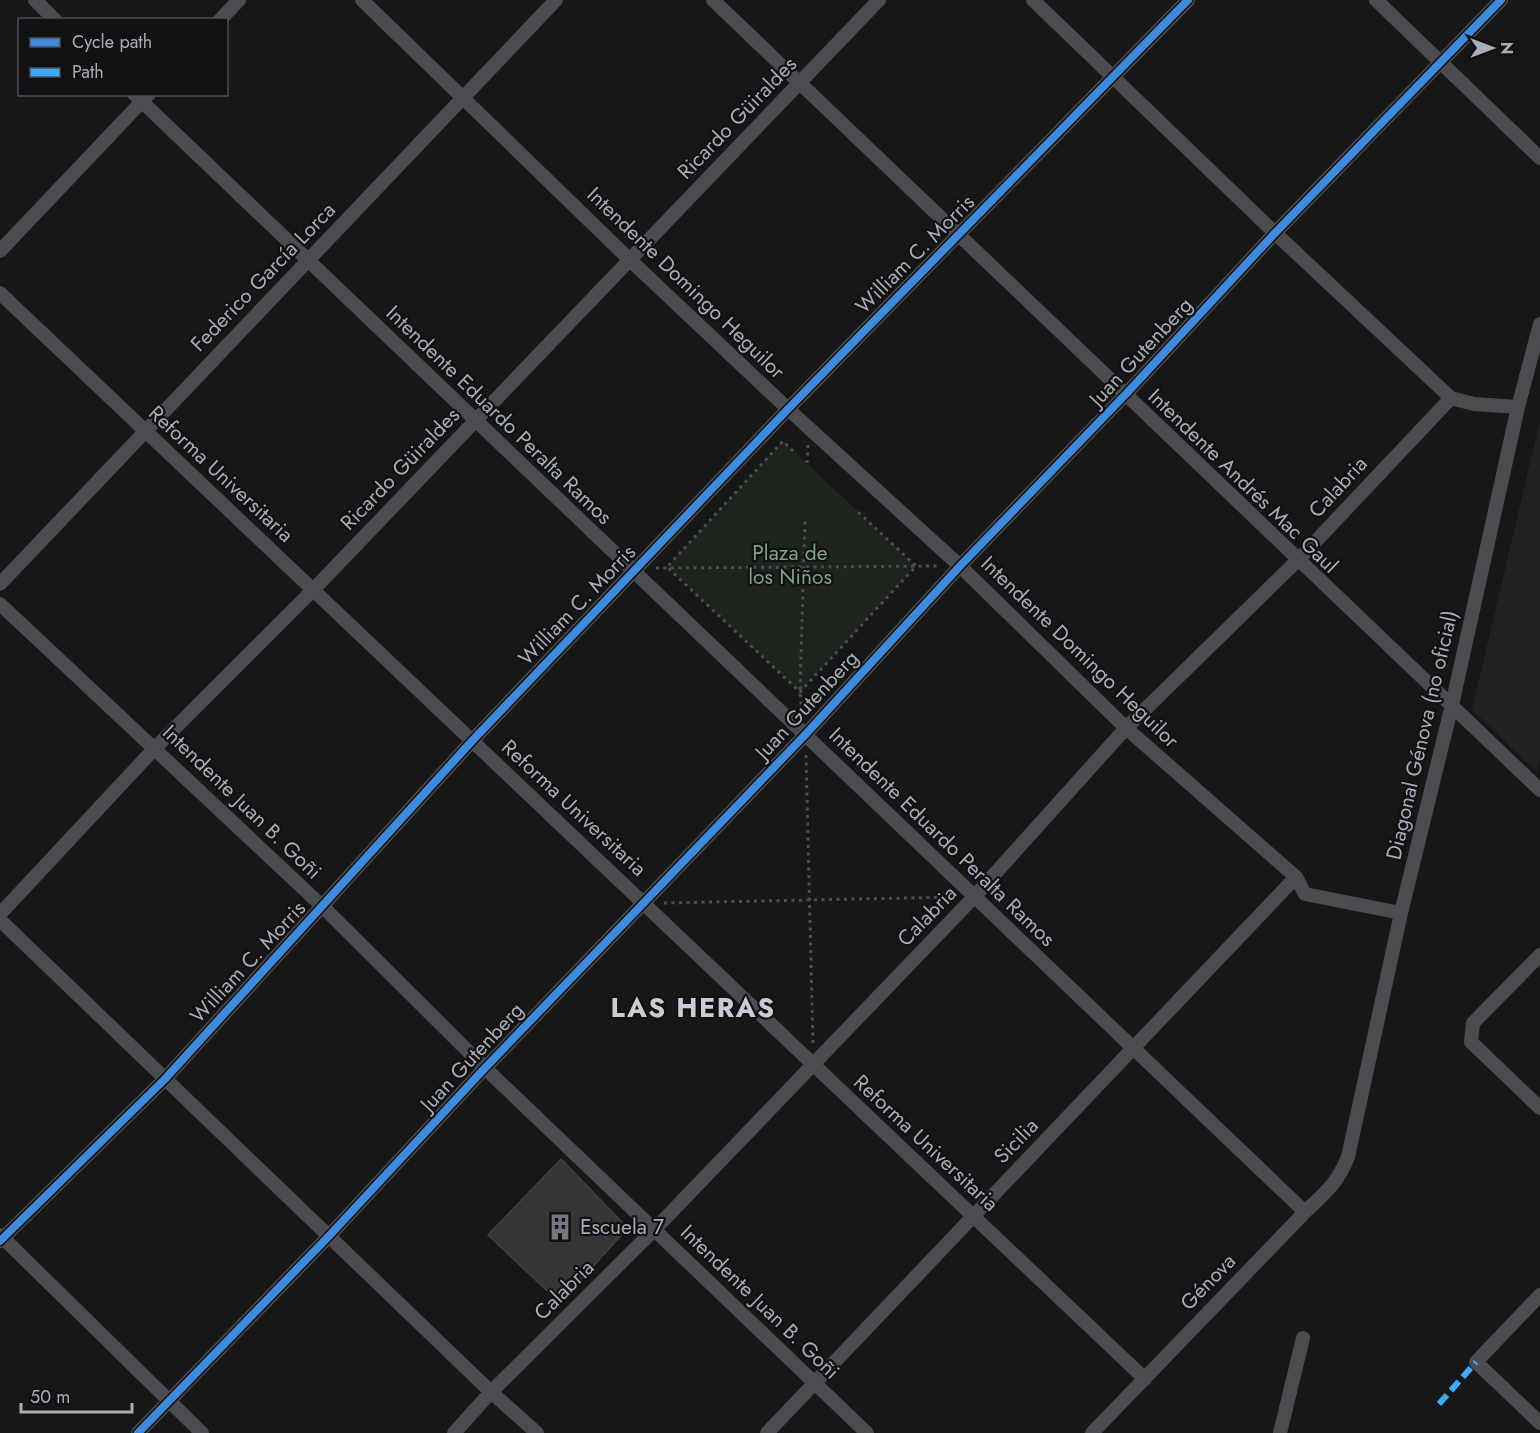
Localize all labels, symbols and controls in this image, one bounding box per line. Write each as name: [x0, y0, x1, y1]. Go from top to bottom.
legend: [18, 18, 228, 96]
north arrow: [1462, 18, 1522, 78]
text: Cycle path: [72, 29, 152, 55]
text: N: [1495, 42, 1518, 54]
street label: Ricardo Güiraldes: [670, 50, 804, 186]
text: Path: [72, 59, 104, 85]
street label: Intendente Domingo Heguilor: [580, 180, 792, 386]
street label: William C. Morris: [849, 188, 981, 320]
street label: Federico García Lorca: [184, 196, 342, 358]
street label: Juan Gutenberg: [1080, 291, 1199, 415]
street label: Intendente Eduardo Peralta Ramos: [379, 299, 619, 531]
street label: Intendente Andrés Mac Gaul: [1141, 382, 1345, 580]
street label: Reforma Universitaria: [142, 399, 300, 549]
street label: Ricardo Güiraldes: [333, 401, 467, 537]
street label: Calabria: [1302, 450, 1374, 524]
street label: William C. Morris: [511, 538, 643, 672]
park label: Plaza de los Niños: [748, 538, 832, 592]
street label: Intendente Domingo Heguilor: [974, 549, 1186, 755]
street label: Diagonal Génova (no oficial): [1379, 607, 1465, 863]
street label: Juan Gutenberg: [746, 644, 865, 768]
street label: Intendente Juan B. Goñi: [156, 718, 328, 886]
street label: Intendente Eduardo Peralta Ramos: [822, 721, 1062, 953]
street label: Reforma Universitaria: [495, 733, 653, 883]
street label: Calabria: [890, 879, 964, 953]
street label: William C. Morris: [183, 894, 313, 1030]
district label: LAS HERAS: [610, 988, 776, 1027]
street label: Juan Gutenberg: [411, 996, 530, 1120]
street label: Reforma Universitaria: [847, 1068, 1005, 1218]
street label: Sicilia: [987, 1112, 1045, 1170]
building icon: Escuela 7: [545, 1212, 575, 1242]
place label: Escuela 7: [580, 1212, 664, 1242]
street label: Intendente Juan B. Goñi: [674, 1218, 846, 1386]
street label: Génova: [1173, 1247, 1243, 1317]
street label: Calabria: [527, 1253, 601, 1327]
scale bar: [21, 1376, 132, 1414]
text: 50 m: [30, 1384, 70, 1410]

